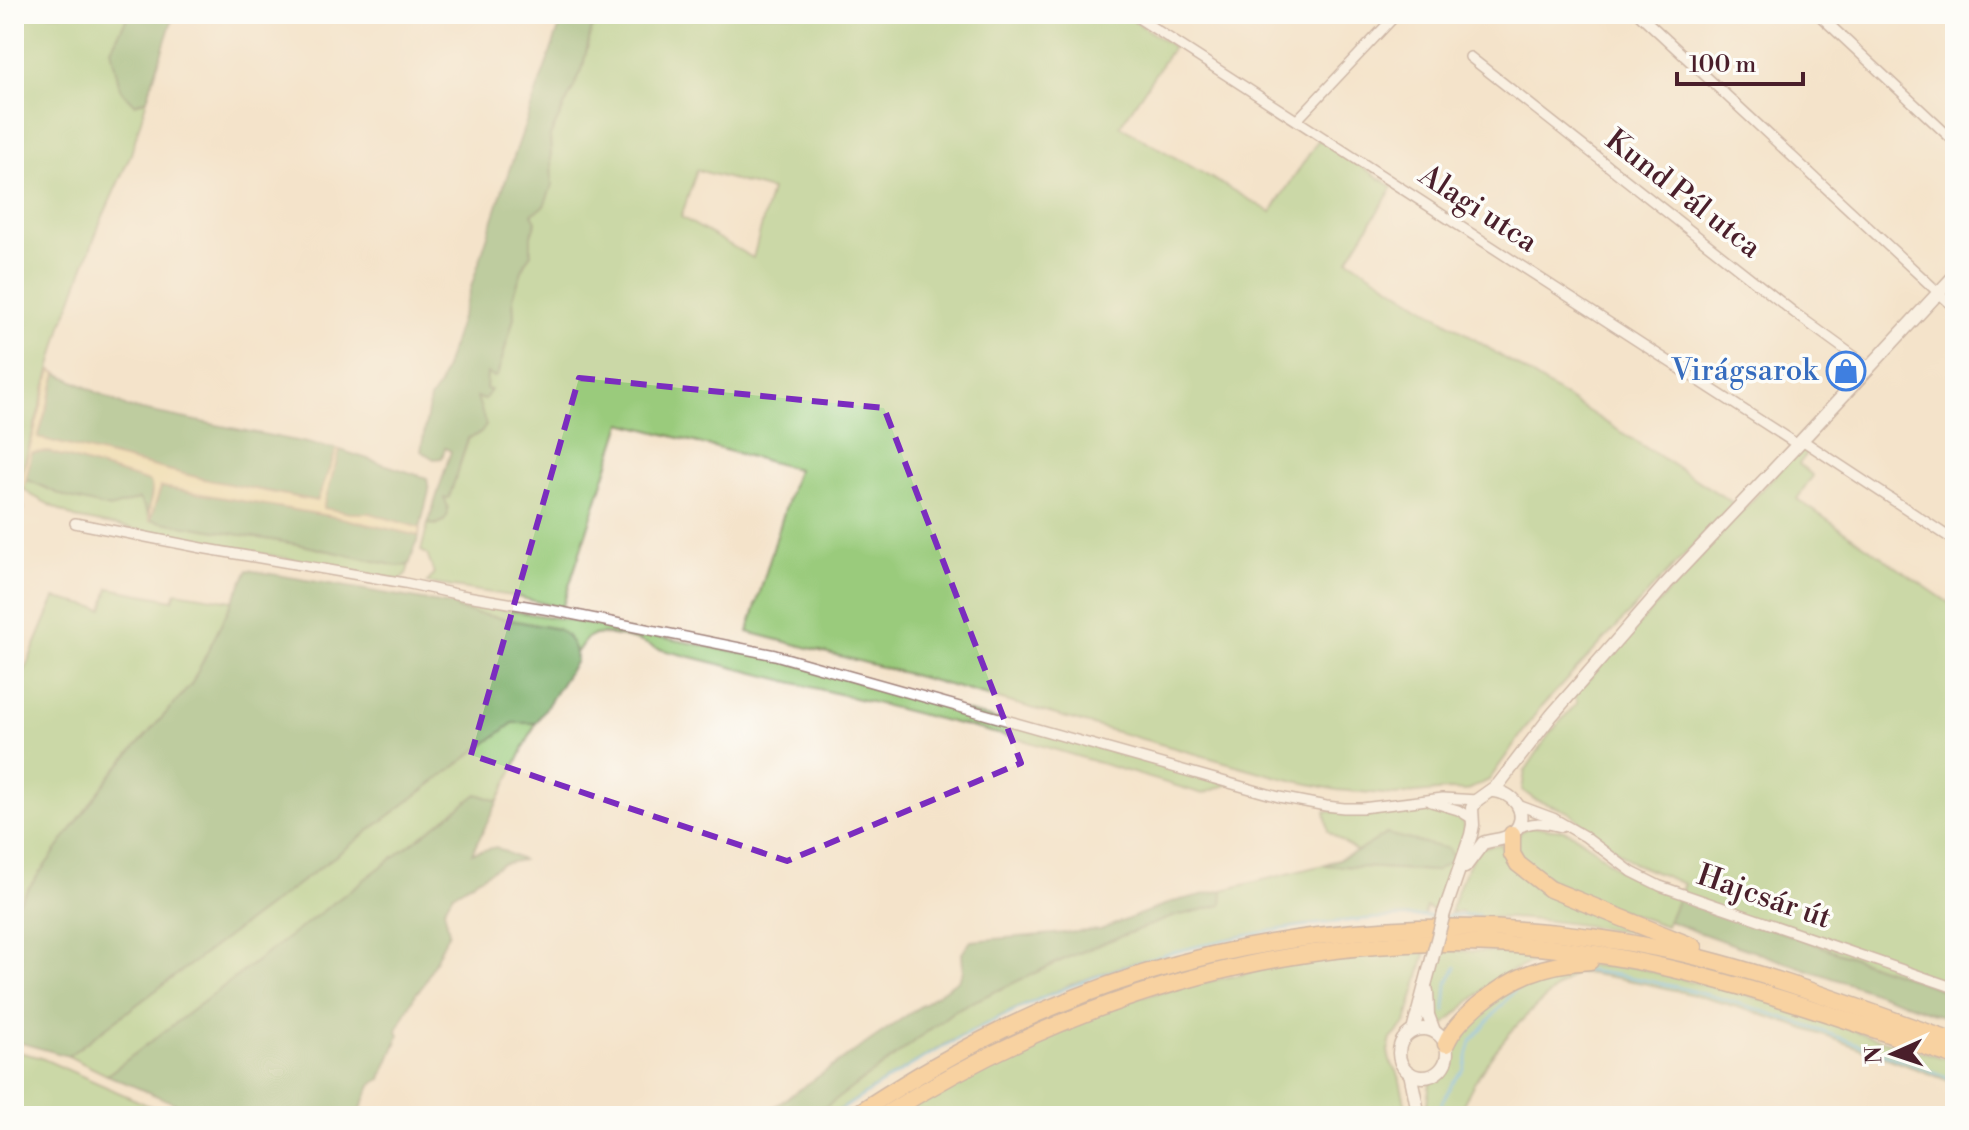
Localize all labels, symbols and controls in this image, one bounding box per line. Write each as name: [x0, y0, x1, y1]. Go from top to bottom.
scale bar: [1677, 36, 1803, 86]
text: 100 m: [1689, 50, 1756, 80]
street label: Kund Pál utca: [1597, 121, 1769, 267]
street label: Alagi utca: [1411, 156, 1545, 262]
shop icon: Virágsarok: [1825, 350, 1867, 392]
place label: Virágsarok: [1670, 352, 1819, 390]
street label: Hajcsár út: [1692, 856, 1836, 938]
north arrow: [1853, 1014, 1933, 1094]
text: N: [1861, 1045, 1888, 1064]

